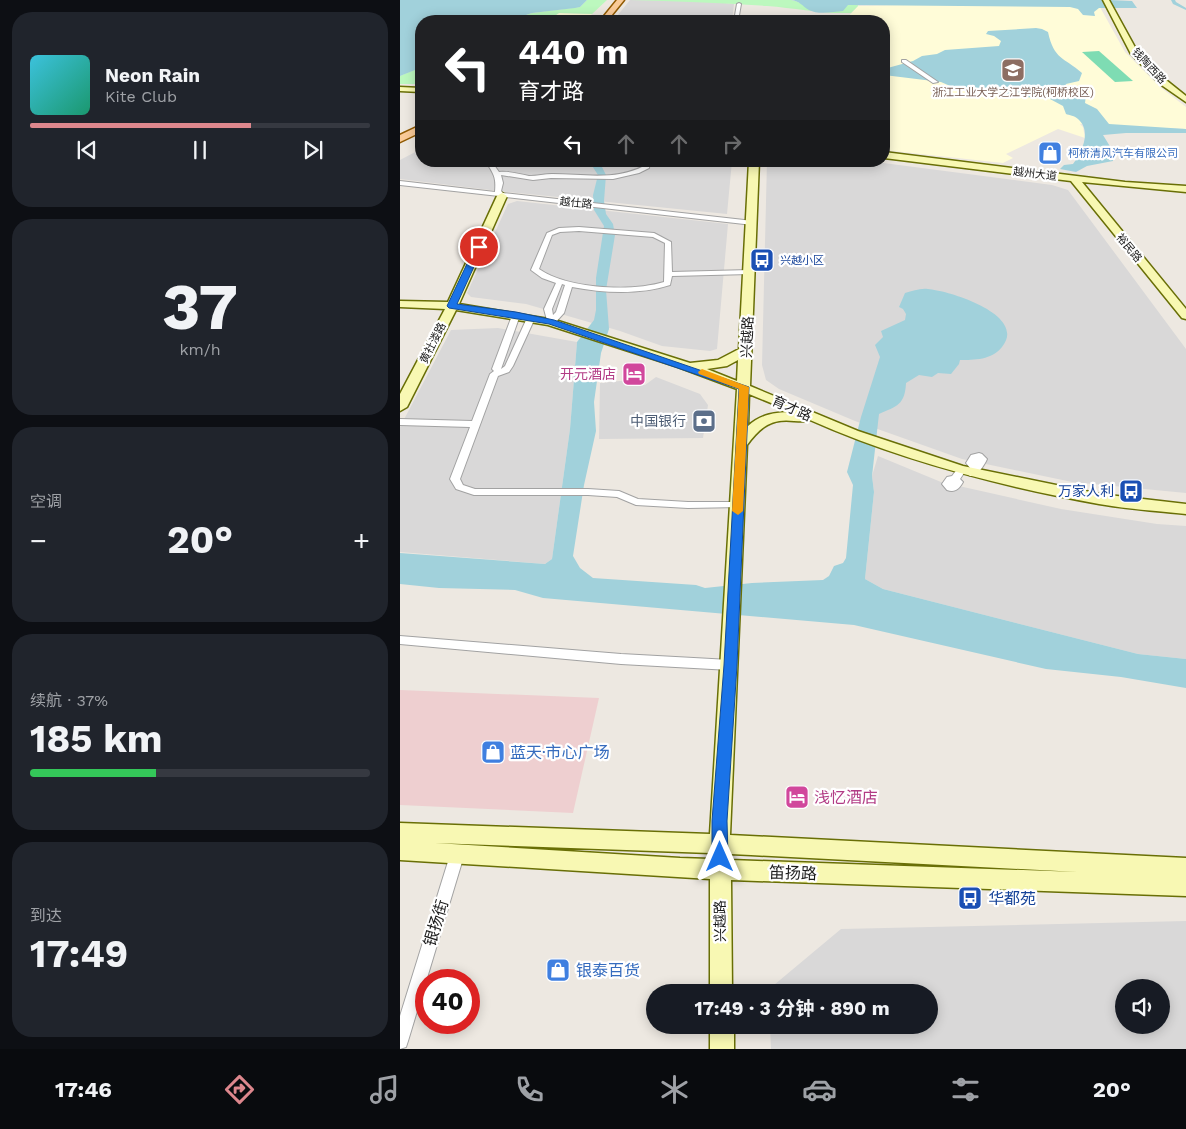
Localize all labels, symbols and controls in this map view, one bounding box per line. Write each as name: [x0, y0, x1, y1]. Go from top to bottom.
text: 440 m: [518, 31, 629, 73]
icon: left: [435, 35, 500, 100]
street label: 钱陶西路: [1129, 45, 1169, 87]
school or university icon: 浙江工业大学之江学院(柯桥校区): [1000, 57, 1026, 83]
text: Neon Rain: [105, 64, 200, 87]
text: 育才路: [518, 79, 584, 104]
place label: 浙江工业大学之江学院(柯桥校区): [932, 86, 1094, 99]
text: Kite Club: [105, 87, 177, 106]
icon: left: [559, 130, 587, 158]
icon: ahead: [612, 130, 640, 158]
icon: ahead: [665, 130, 693, 158]
icon: right: [718, 130, 746, 158]
icon: previous: [73, 136, 101, 164]
icon: pause: [186, 136, 214, 164]
icon: next: [299, 136, 327, 164]
shop icon: 柯桥清风汽车有限公司: [1037, 140, 1063, 166]
place label: 柯桥清风汽车有限公司: [1068, 147, 1178, 160]
street label: 越州大道: [1012, 165, 1058, 183]
street label: 越仕路: [559, 195, 593, 211]
pin: [458, 226, 500, 268]
street label: 裕民路: [1113, 231, 1145, 265]
icon: arrive: [465, 233, 493, 261]
bus stop icon: 兴越小区: [749, 247, 775, 273]
place label: 兴越小区: [780, 254, 824, 267]
text: 37: [162, 269, 238, 345]
street label: 兴越路: [738, 316, 756, 358]
street label: 黄社溇路: [417, 320, 449, 366]
text: km/h: [179, 340, 221, 359]
hotel icon: 开元酒店: [621, 361, 647, 387]
place label: 开元酒店: [560, 366, 616, 382]
street label: 育才路: [770, 392, 814, 424]
bank icon: 中国银行: [691, 408, 717, 434]
place label: 中国银行: [630, 413, 686, 429]
bus stop icon: 万家人利: [1118, 478, 1144, 504]
place label: 万家人利: [1058, 483, 1114, 499]
text: 空调: [30, 492, 62, 511]
text: 20°: [167, 518, 233, 562]
text: −: [30, 524, 47, 557]
text: +: [353, 524, 370, 557]
text: 续航 · 37%: [30, 691, 108, 710]
text: 185 km: [30, 717, 163, 761]
shop icon: 蓝天·市心广场: [480, 739, 506, 765]
place label: 蓝天·市心广场: [510, 743, 610, 762]
hotel icon: 浅忆酒店: [784, 784, 810, 810]
place label: 浅忆酒店: [814, 788, 878, 807]
position arrow: [693, 830, 745, 882]
street label: 笛扬路: [769, 863, 817, 883]
bus stop icon: 华都苑: [957, 885, 983, 911]
place label: 华都苑: [988, 889, 1036, 908]
street label: 银扬街: [420, 897, 452, 949]
street label: 兴越路: [712, 900, 728, 942]
text: 到达: [30, 906, 62, 925]
text: 17:49: [30, 932, 128, 976]
shop icon: 银泰百货: [545, 957, 571, 983]
place label: 银泰百货: [576, 961, 640, 980]
speed limit sign: 40: [415, 969, 480, 1034]
map controls: [1115, 979, 1170, 1034]
button: sound: [1115, 979, 1170, 1034]
text: 17:49 · 3 分钟 · 890 m: [694, 997, 890, 1020]
icon: directions: [222, 1072, 257, 1107]
icon: music: [367, 1072, 402, 1107]
icon: phone: [512, 1072, 547, 1107]
icon: climate: [657, 1072, 692, 1107]
icon: car: [802, 1072, 837, 1107]
icon: filters: [948, 1072, 983, 1107]
text: 17:46: [55, 1077, 112, 1102]
text: 20°: [1093, 1077, 1131, 1102]

